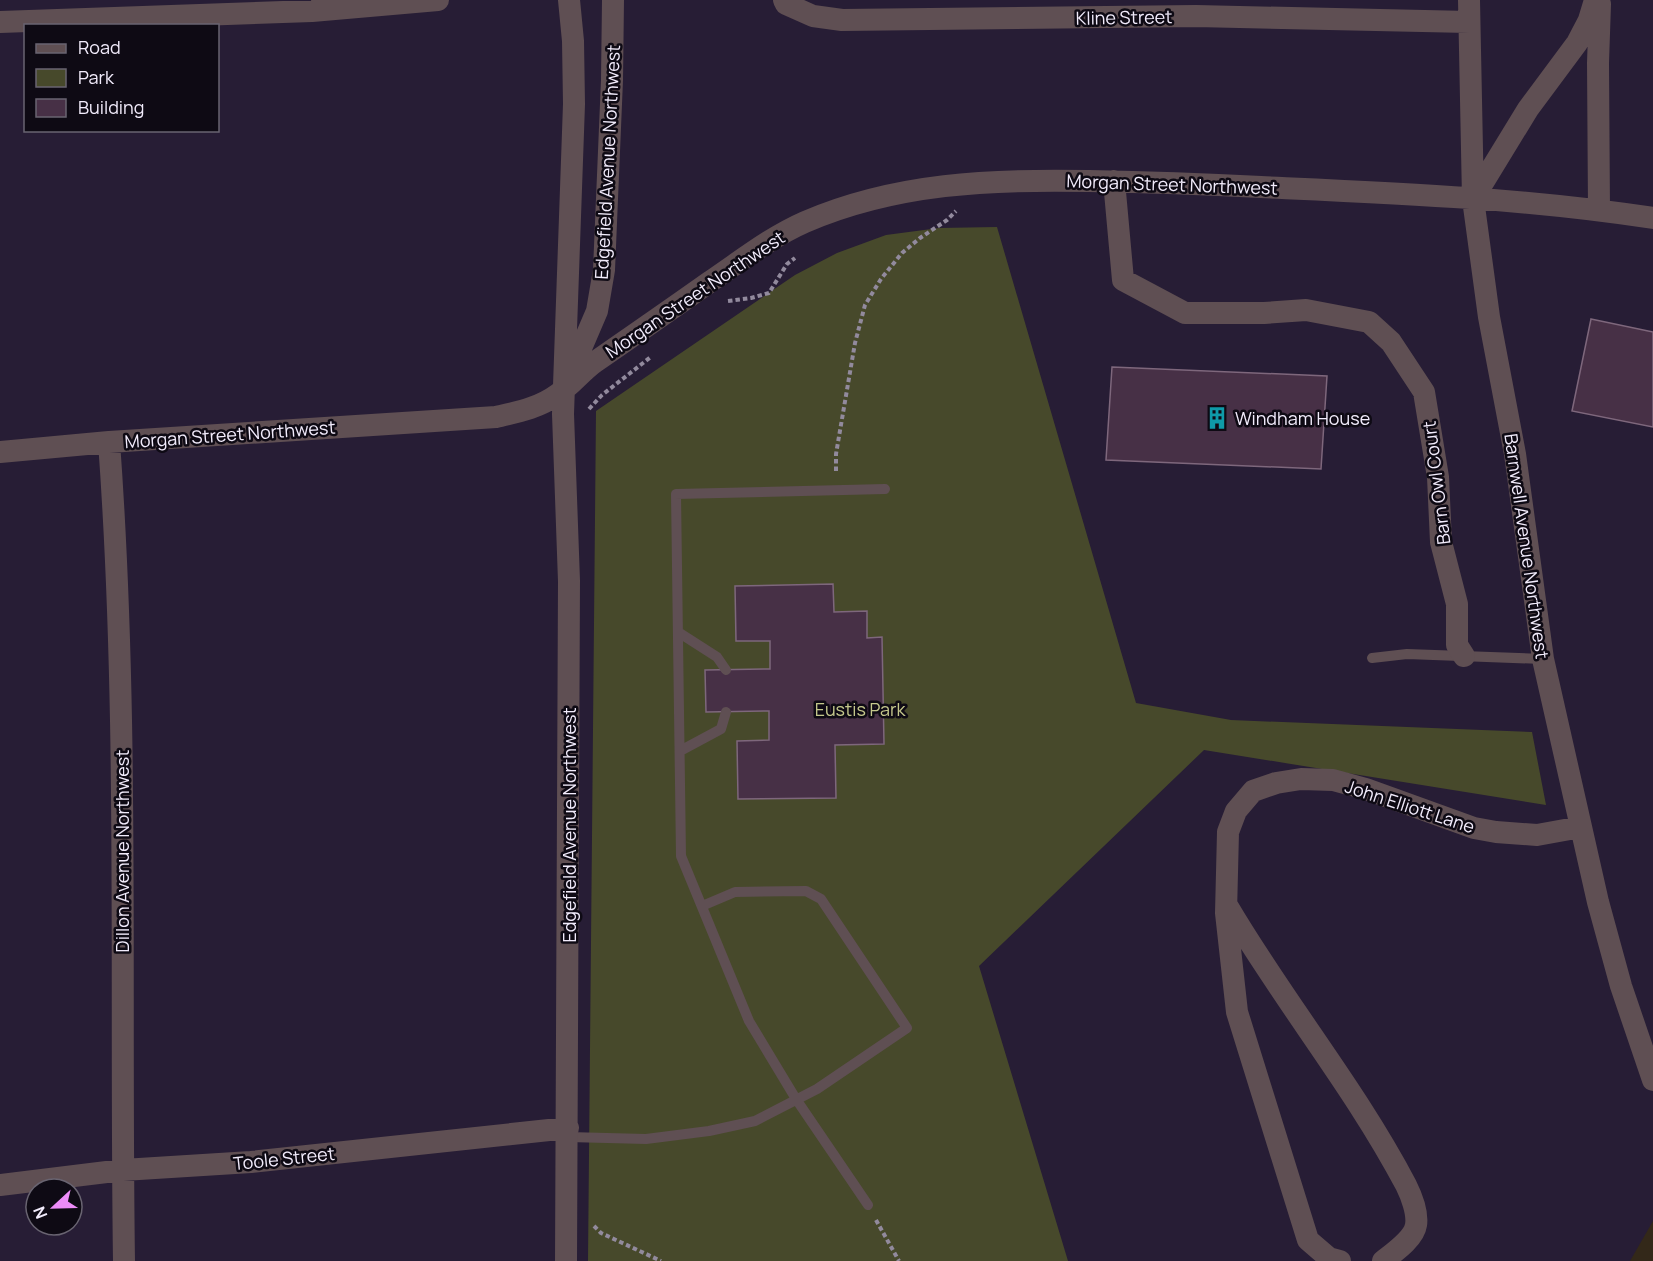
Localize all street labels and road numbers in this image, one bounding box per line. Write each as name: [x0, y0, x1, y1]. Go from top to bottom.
street label: Kline Street: [1075, 4, 1173, 30]
street label: Edgefield Avenue Northwest: [589, 44, 625, 280]
street label: Morgan Street Northwest: [1066, 168, 1278, 200]
street label: Morgan Street Northwest: [601, 225, 789, 363]
street label: Morgan Street Northwest: [124, 415, 336, 453]
street label: Barn Owl Court: [1417, 420, 1455, 546]
street label: Barnwell Avenue Northwest: [1499, 432, 1555, 660]
street label: Edgefield Avenue Northwest: [557, 707, 581, 943]
street label: Dillon Avenue Northwest: [110, 750, 134, 952]
street label: John Elliott Lane: [1342, 774, 1478, 838]
street label: Toole Street: [232, 1141, 336, 1175]

